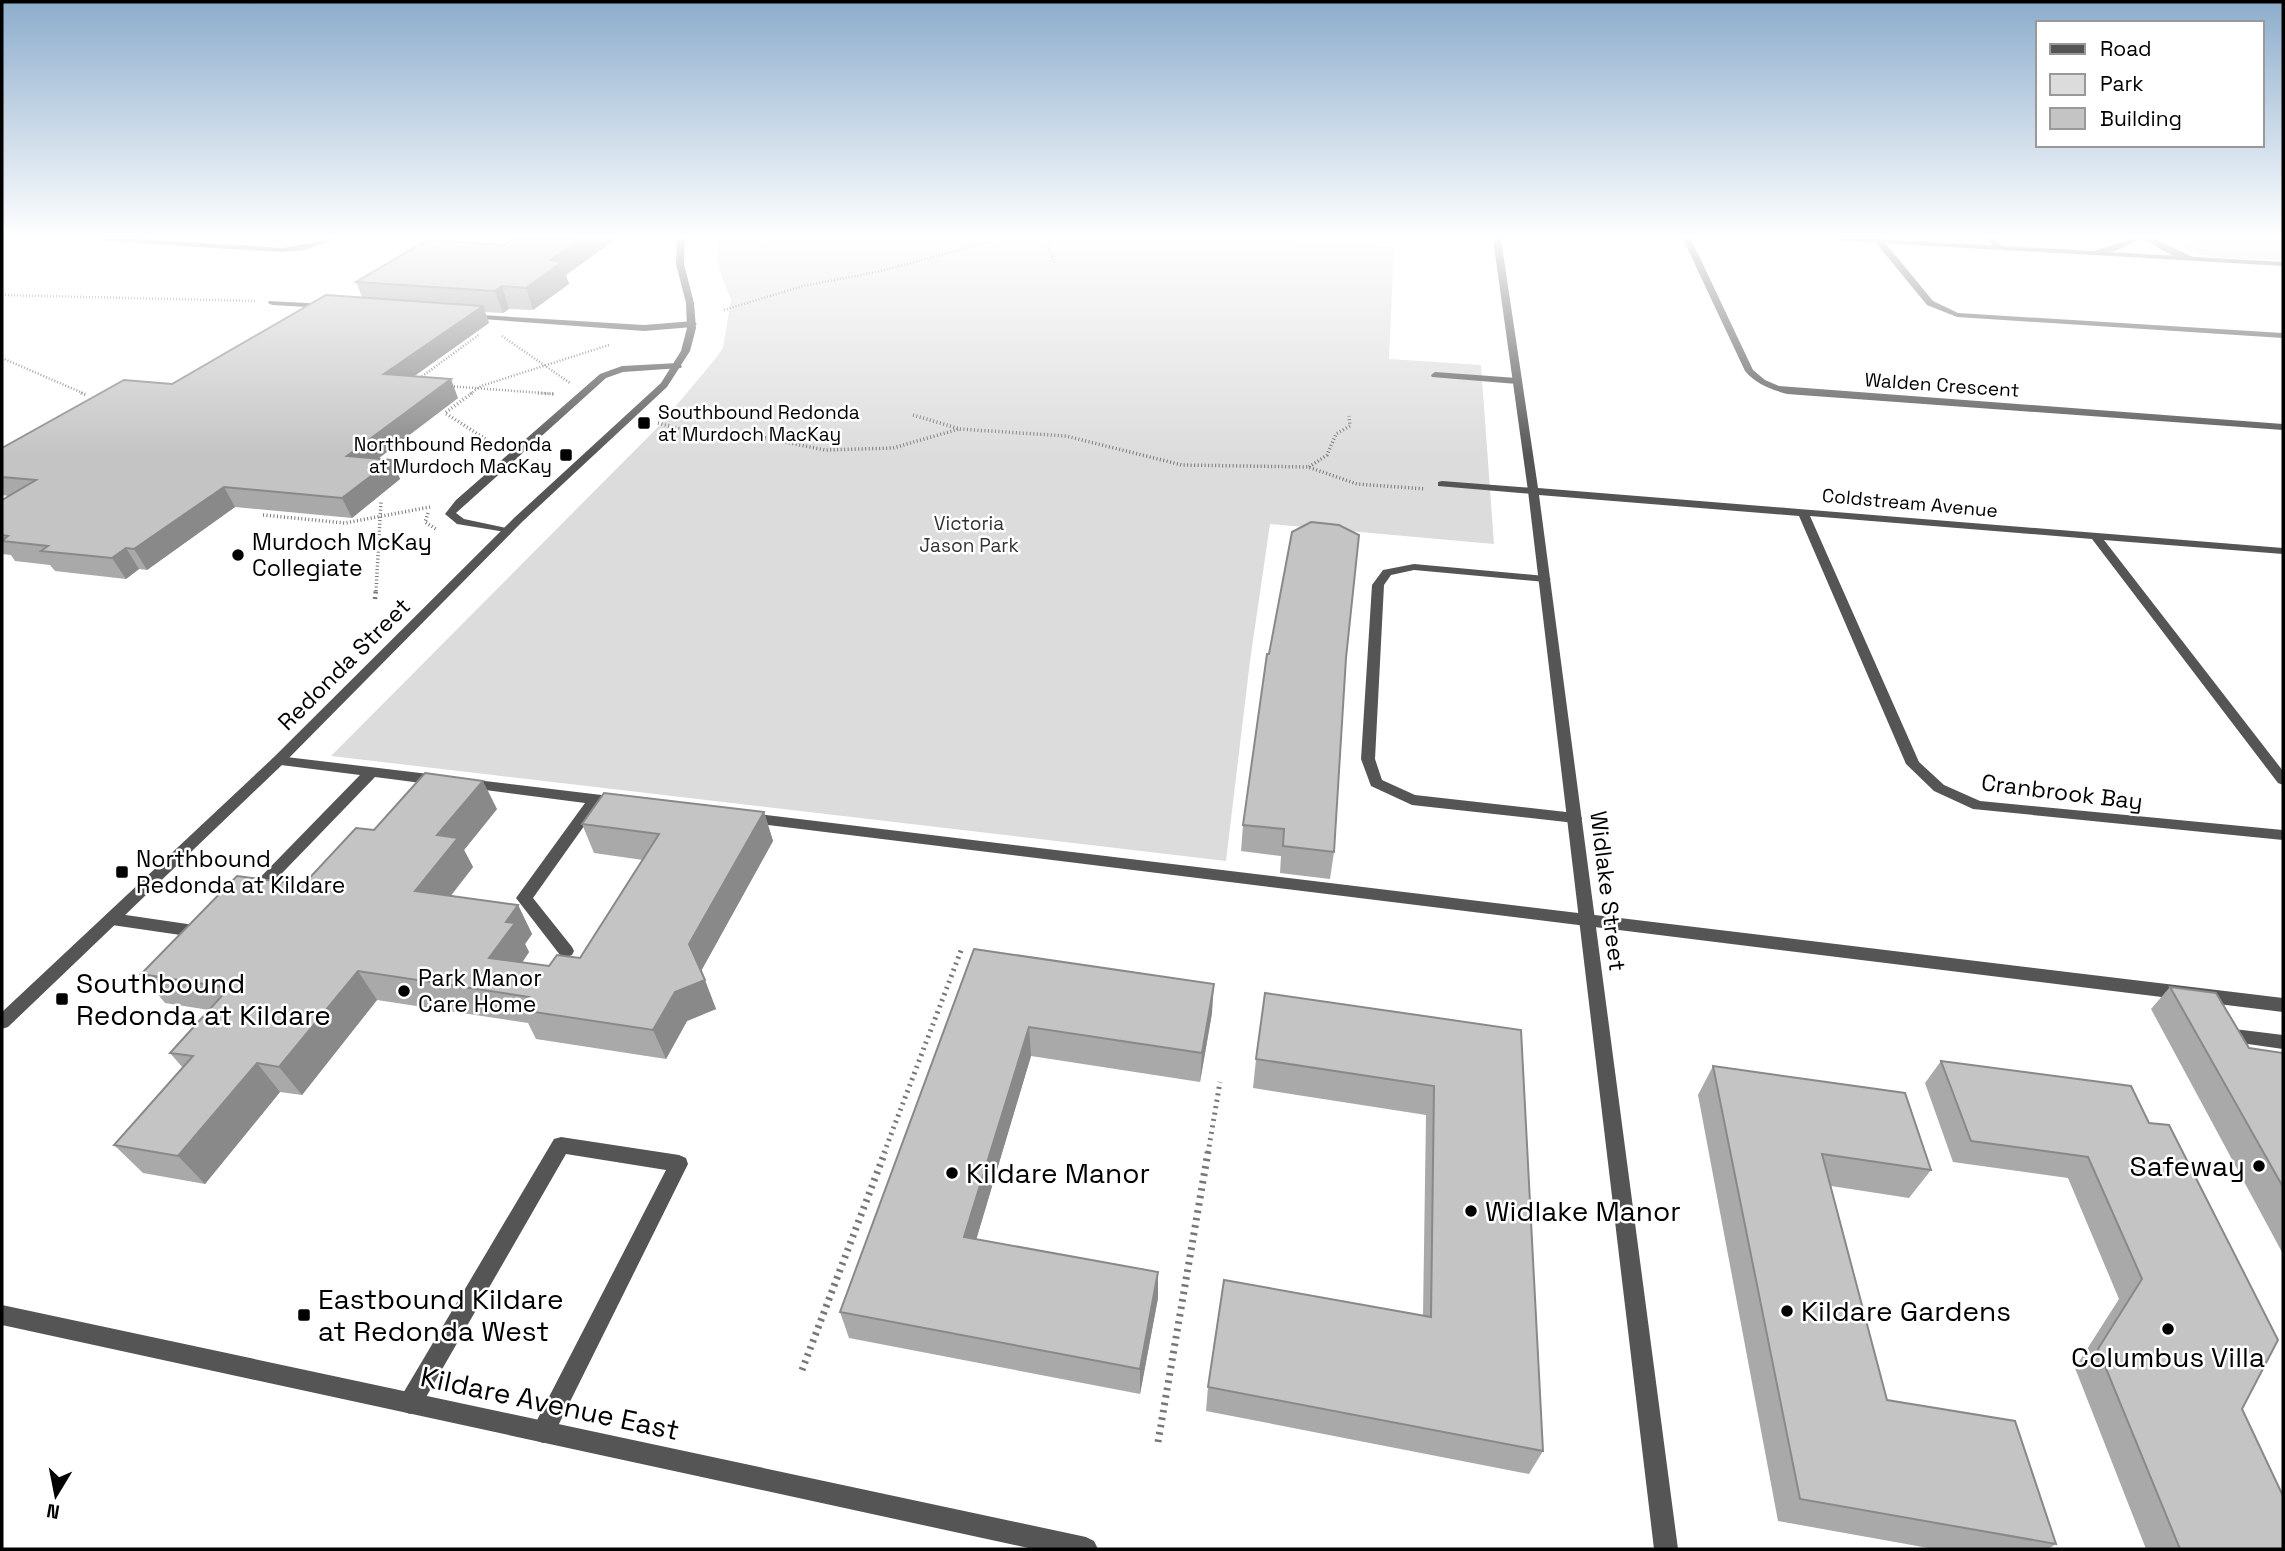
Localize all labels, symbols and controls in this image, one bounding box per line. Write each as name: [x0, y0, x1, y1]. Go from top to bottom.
legend: [2036, 21, 2264, 147]
text: Road: [2100, 35, 2152, 62]
text: Park: [2100, 70, 2144, 97]
text: Building: [2100, 105, 2182, 132]
street label: Walden Crescent: [1864, 367, 2020, 403]
place label: Southbound Redonda at Murdoch MacKay: [658, 400, 860, 447]
marker: Southbound Redonda at Murdoch MacKay: [636, 415, 652, 431]
place label: Northbound Redonda at Murdoch MacKay: [354, 432, 552, 479]
marker: Northbound Redonda at Murdoch MacKay: [558, 447, 574, 463]
street label: Coldstream Avenue: [1821, 483, 1999, 523]
park label: Victoria Jason Park: [919, 511, 1019, 558]
place label: Murdoch McKay Collegiate: [252, 527, 432, 583]
marker: Murdoch McKay Collegiate: [230, 547, 246, 563]
street label: Redonda Street: [271, 591, 417, 737]
street label: Cranbrook Bay: [1980, 767, 2144, 817]
street label: Widlake Street: [1583, 809, 1633, 973]
place label: Northbound Redonda at Kildare: [136, 844, 345, 900]
marker: Northbound Redonda at Kildare: [114, 864, 130, 880]
place label: Park Manor Care Home: [418, 963, 542, 1019]
place label: Southbound Redonda at Kildare: [76, 965, 331, 1033]
marker: Park Manor Care Home: [396, 983, 412, 999]
marker: Southbound Redonda at Kildare: [54, 991, 70, 1007]
place label: Safeway: [2130, 1148, 2245, 1184]
place label: Kildare Manor: [966, 1155, 1150, 1191]
marker: Safeway: [2251, 1158, 2267, 1174]
marker: Kildare Manor: [944, 1165, 960, 1181]
place label: Widlake Manor: [1485, 1193, 1681, 1229]
marker: Widlake Manor: [1463, 1203, 1479, 1219]
place label: Eastbound Kildare at Redonda West: [318, 1281, 564, 1349]
place label: Kildare Gardens: [1801, 1293, 2011, 1329]
marker: Kildare Gardens: [1779, 1303, 1795, 1319]
marker: Eastbound Kildare at Redonda West: [296, 1307, 312, 1323]
marker: Columbus Villa: [2160, 1321, 2176, 1337]
place label: Columbus Villa: [2071, 1339, 2265, 1375]
street label: Kildare Avenue East: [417, 1358, 683, 1448]
north arrow: [21, 1460, 91, 1530]
text: N: [45, 1498, 62, 1525]

